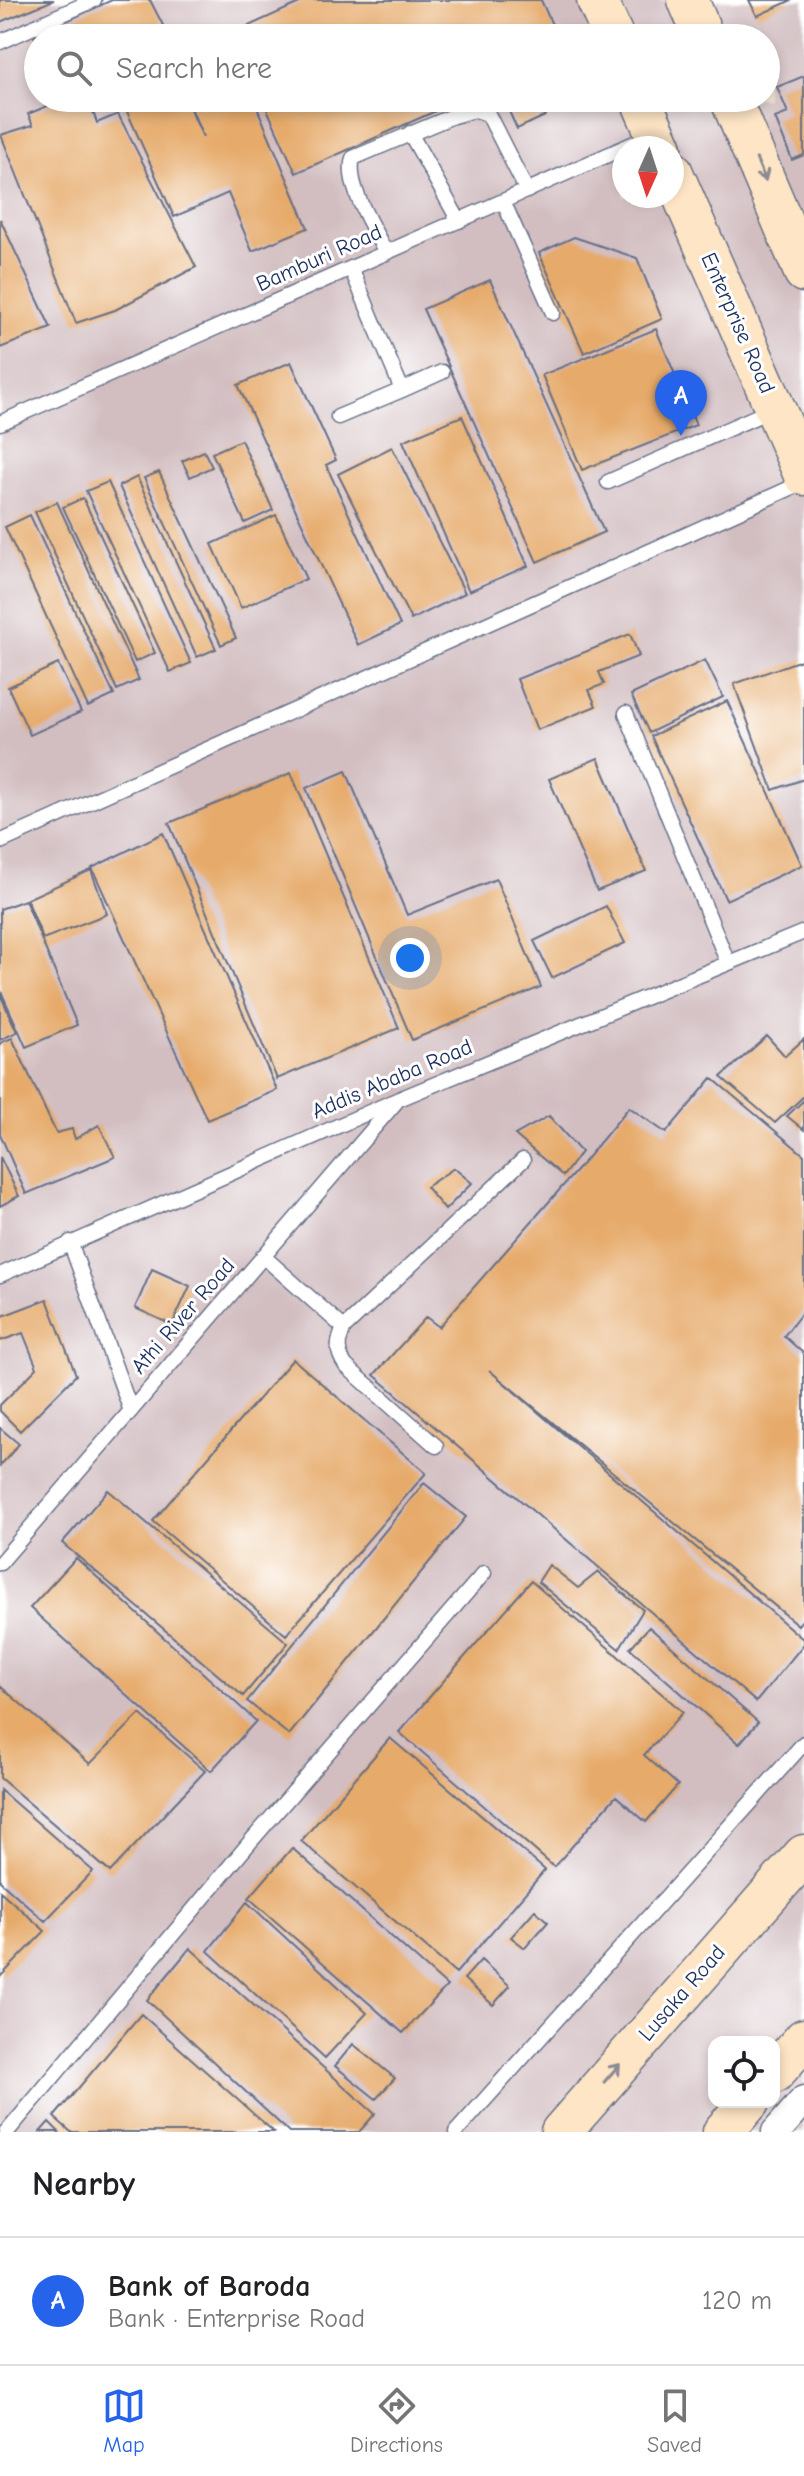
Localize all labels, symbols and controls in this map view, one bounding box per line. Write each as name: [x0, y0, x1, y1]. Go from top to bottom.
search box: [24, 24, 780, 112]
icon: search: [52, 46, 96, 90]
text: Search here: [116, 51, 272, 86]
north arrow: [612, 136, 684, 208]
one-way arrow: [754, 157, 769, 182]
street label: Bamburi Road: [252, 219, 386, 297]
street label: Enterprise Road: [695, 249, 781, 397]
pin: A: [655, 370, 707, 436]
your location: [390, 938, 430, 978]
street label: Addis Ababa Road: [308, 1034, 476, 1124]
street label: Athi River Road: [126, 1253, 240, 1379]
street label: Lusaka Road: [633, 1940, 731, 2046]
map controls: [708, 2036, 780, 2108]
button: locate: [708, 2036, 780, 2108]
one-way arrow: [603, 2064, 621, 2084]
text: Nearby: [32, 2164, 135, 2204]
text: Bank of Baroda: [108, 2269, 310, 2304]
text: A: [51, 2286, 65, 2316]
text: 120 m: [702, 2286, 772, 2316]
text: Bank · Enterprise Road: [108, 2304, 365, 2334]
tab: Map: [102, 2384, 146, 2458]
tab: Directions: [350, 2384, 443, 2458]
tab: Saved: [647, 2384, 702, 2458]

